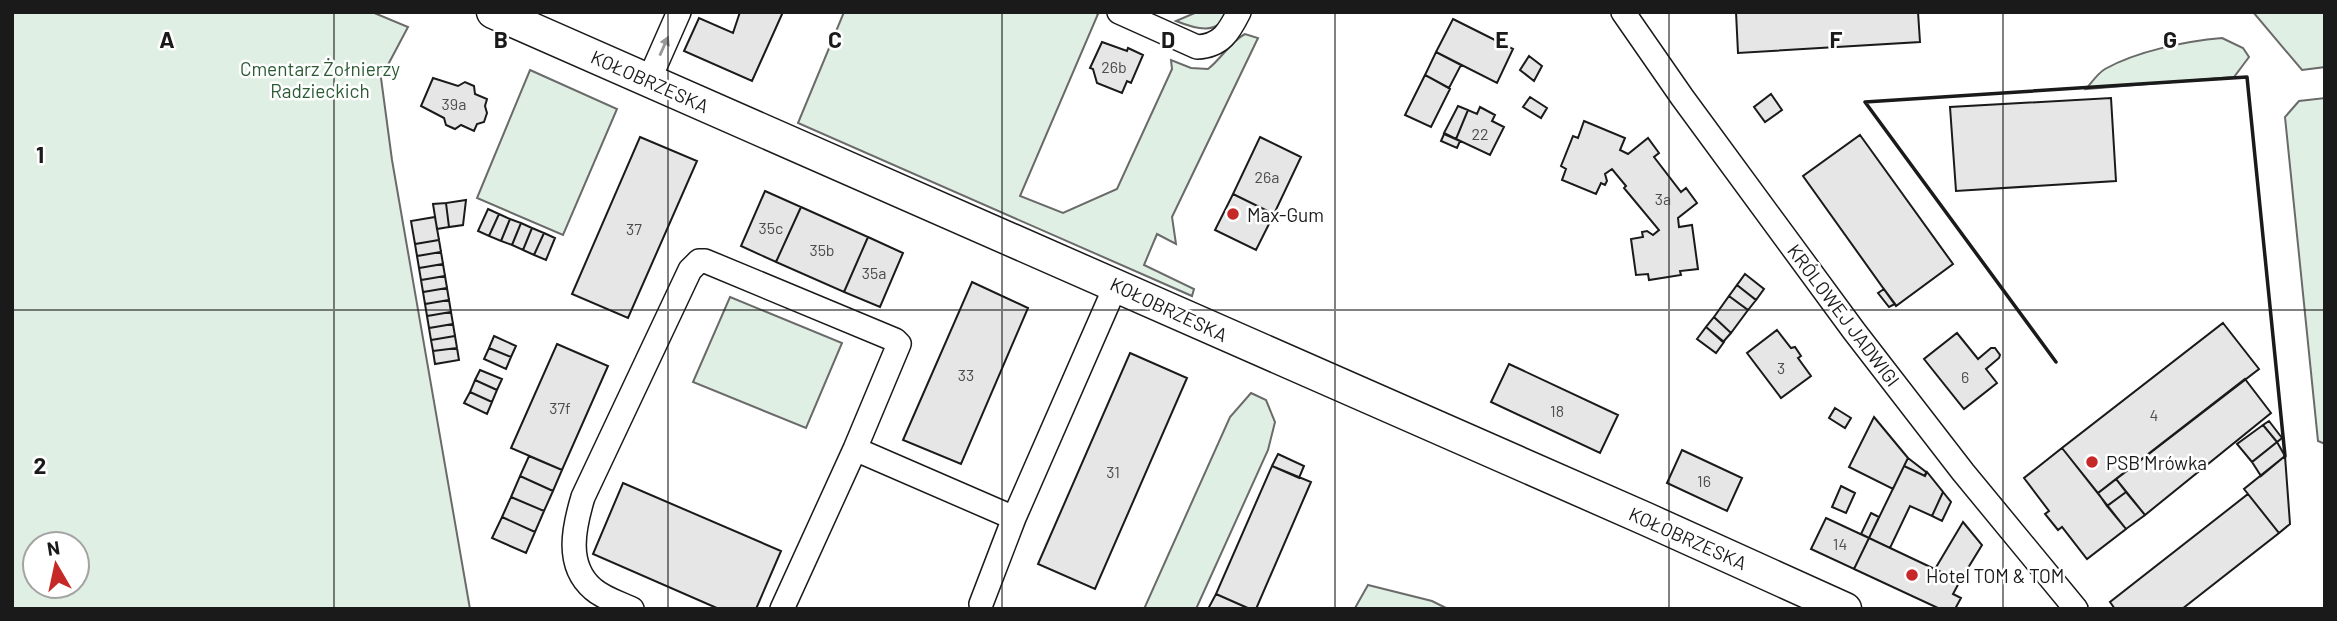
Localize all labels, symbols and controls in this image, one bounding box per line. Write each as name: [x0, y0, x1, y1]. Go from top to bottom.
text: A: [159, 25, 175, 53]
text: B: [494, 25, 508, 53]
text: C: [828, 25, 842, 53]
text: D: [1161, 25, 1175, 53]
text: E: [1495, 25, 1509, 53]
text: F: [1830, 25, 1843, 53]
text: G: [2163, 25, 2177, 53]
one-way arrow: [658, 36, 670, 56]
street label: KOŁOBRZESKA: [588, 45, 712, 117]
park label: Cmentarz Żołnierzy Radzieckich: [240, 57, 400, 102]
house number: 26b: [1101, 57, 1127, 76]
house number: 39a: [442, 94, 466, 113]
house number: 22: [1471, 124, 1489, 143]
text: 1: [36, 140, 44, 168]
house number: 26a: [1255, 167, 1280, 186]
house number: 3a: [1655, 189, 1671, 208]
place label: Max-Gum: [1247, 203, 1324, 226]
marker: Max-Gum: [1225, 206, 1241, 222]
house number: 35c: [759, 218, 783, 237]
house number: 37: [626, 219, 642, 238]
street label: KRÓLOWEJ JADWIGI: [1783, 239, 1905, 391]
house number: 35b: [809, 240, 835, 259]
house number: 35a: [862, 263, 886, 282]
street label: KOŁOBRZESKA: [1107, 272, 1231, 346]
house number: 3: [1777, 358, 1785, 377]
house number: 33: [958, 365, 974, 384]
house number: 6: [1961, 367, 1969, 386]
house number: 37f: [549, 398, 571, 417]
house number: 18: [1550, 401, 1564, 420]
house number: 4: [2150, 405, 2158, 424]
text: 2: [34, 451, 46, 479]
place label: PSB Mrówka: [2106, 451, 2207, 474]
marker: PSB Mrówka: [2084, 454, 2100, 470]
house number: 31: [1106, 462, 1120, 481]
house number: 16: [1697, 471, 1711, 490]
street label: KOŁOBRZESKA: [1626, 502, 1750, 574]
north arrow: [21, 530, 91, 600]
house number: 14: [1833, 534, 1847, 553]
text: N: [45, 535, 61, 560]
place label: Hotel TOM & TOM: [1926, 564, 2064, 587]
marker: Hotel TOM & TOM: [1904, 567, 1920, 583]

